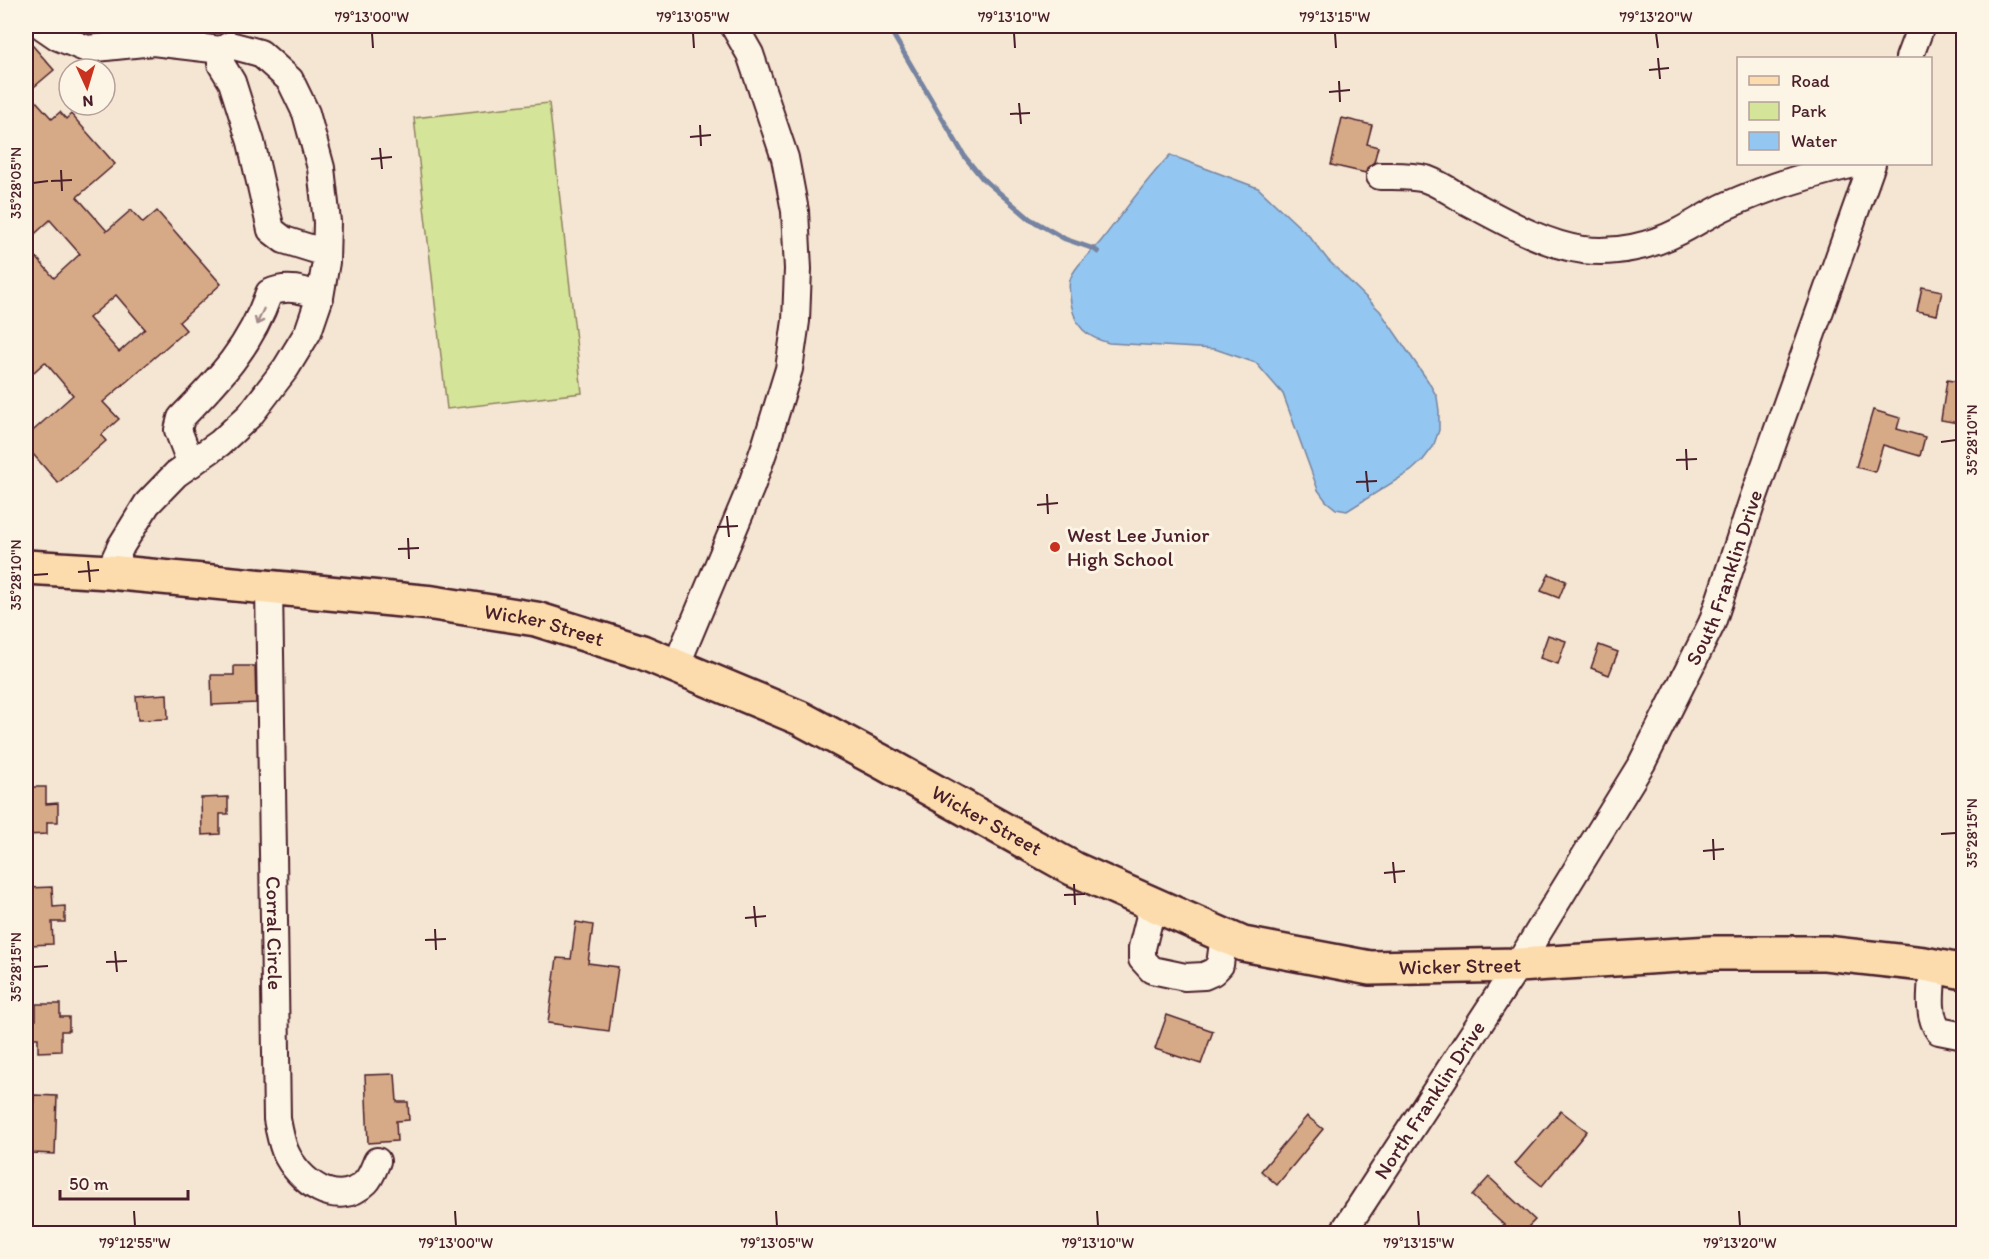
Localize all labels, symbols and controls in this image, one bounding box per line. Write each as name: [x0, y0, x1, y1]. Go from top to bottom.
text: 79°13'00"W: [335, 8, 409, 26]
text: 79°13'05"W: [656, 8, 730, 26]
text: 79°13'10"W: [978, 8, 1050, 26]
text: 79°13'15"W: [1300, 8, 1371, 26]
text: 79°13'20"W: [1619, 8, 1693, 26]
north arrow: [57, 57, 117, 117]
legend: [1737, 57, 1932, 165]
text: Road: [1791, 70, 1830, 92]
text: N: [82, 92, 94, 111]
text: Park: [1791, 100, 1826, 122]
text: Water: [1791, 130, 1837, 152]
text: 35°28'05"N: [7, 147, 25, 219]
one-way arrow: [253, 308, 265, 326]
text: 35°28'10"N: [1963, 404, 1981, 476]
street label: South Franklin Drive: [1680, 486, 1767, 669]
place label: West Lee Junior High School: [1067, 522, 1209, 571]
text: 35°28'10"N: [7, 539, 25, 611]
marker: West Lee Junior High School: [1048, 540, 1062, 554]
street label: Wicker Street: [483, 598, 607, 651]
street label: Wicker Street: [927, 779, 1047, 861]
text: 35°28'15"N: [1963, 798, 1981, 868]
street label: Corral Circle: [261, 876, 288, 990]
text: 35°28'15"N: [7, 932, 25, 1002]
street label: Wicker Street: [1398, 952, 1522, 979]
street label: North Franklin Drive: [1368, 1016, 1490, 1184]
scale bar: [60, 1163, 188, 1201]
text: 50 m: [69, 1173, 109, 1195]
text: 79°12'55"W: [99, 1234, 171, 1252]
text: 79°13'00"W: [419, 1234, 493, 1252]
text: 79°13'05"W: [740, 1234, 814, 1252]
text: 79°13'10"W: [1062, 1234, 1134, 1252]
text: 79°13'15"W: [1384, 1234, 1455, 1252]
text: 79°13'20"W: [1703, 1234, 1777, 1252]

